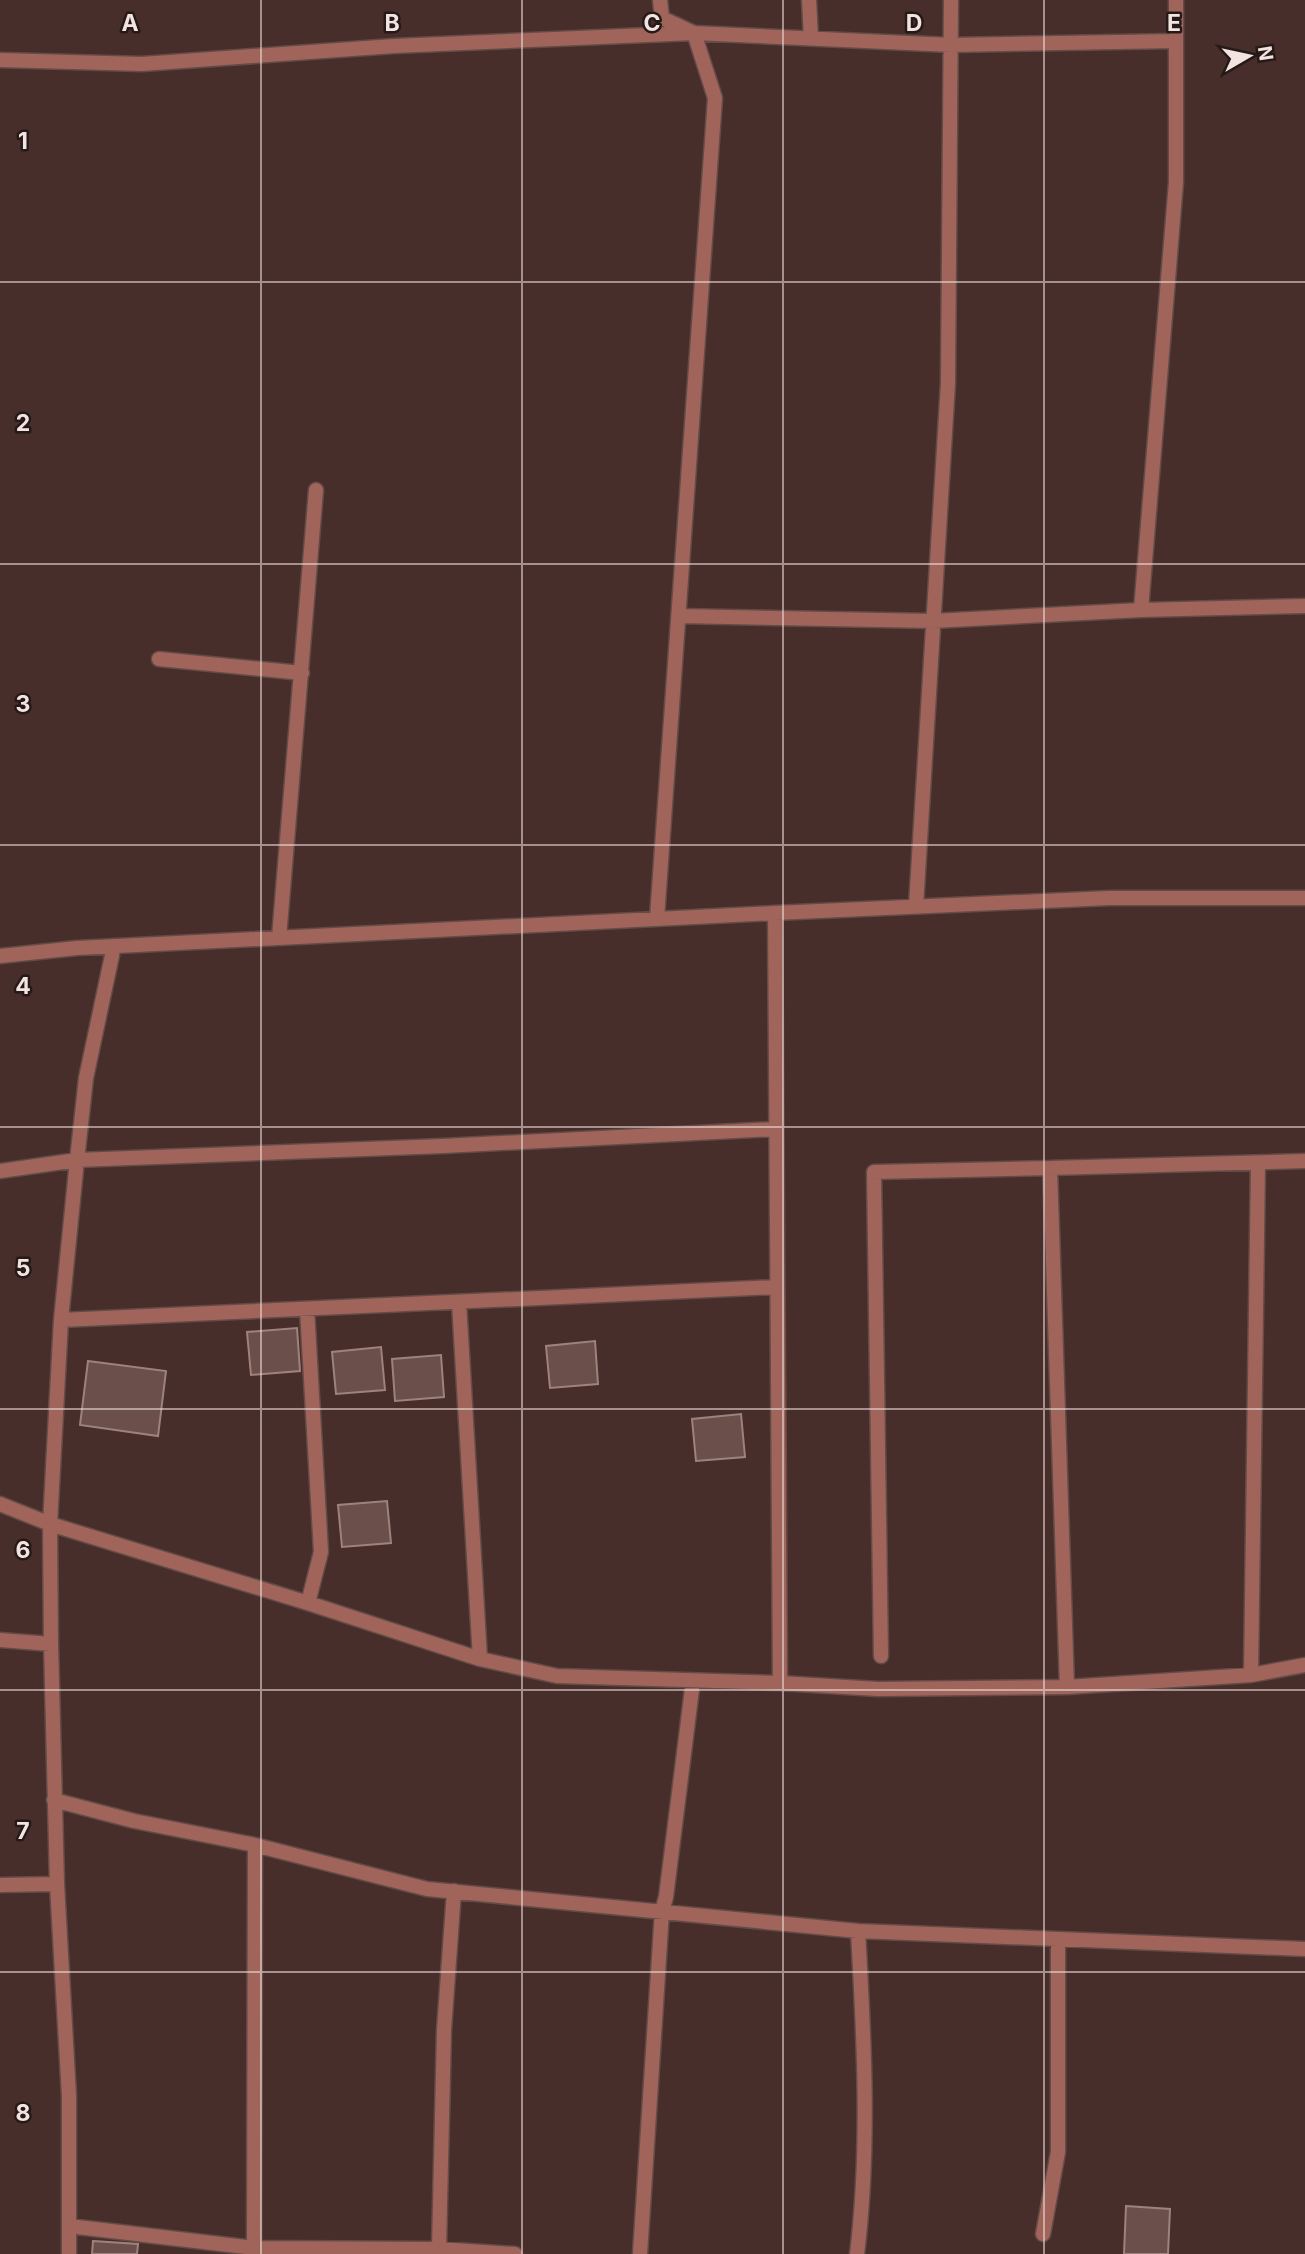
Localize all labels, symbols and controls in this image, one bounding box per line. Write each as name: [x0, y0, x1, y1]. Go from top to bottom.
text: A: [121, 9, 139, 37]
text: B: [384, 9, 400, 37]
text: C: [643, 9, 661, 37]
text: D: [906, 9, 922, 37]
text: E: [1167, 9, 1181, 37]
north arrow: [1214, 21, 1284, 91]
text: N: [1253, 44, 1278, 62]
text: 1: [18, 127, 28, 155]
text: 2: [16, 409, 30, 437]
text: 3: [16, 690, 30, 718]
text: 4: [15, 972, 31, 1000]
text: 5: [16, 1254, 30, 1282]
text: 6: [16, 1536, 30, 1564]
text: 7: [16, 1817, 30, 1845]
text: 8: [16, 2099, 30, 2127]

